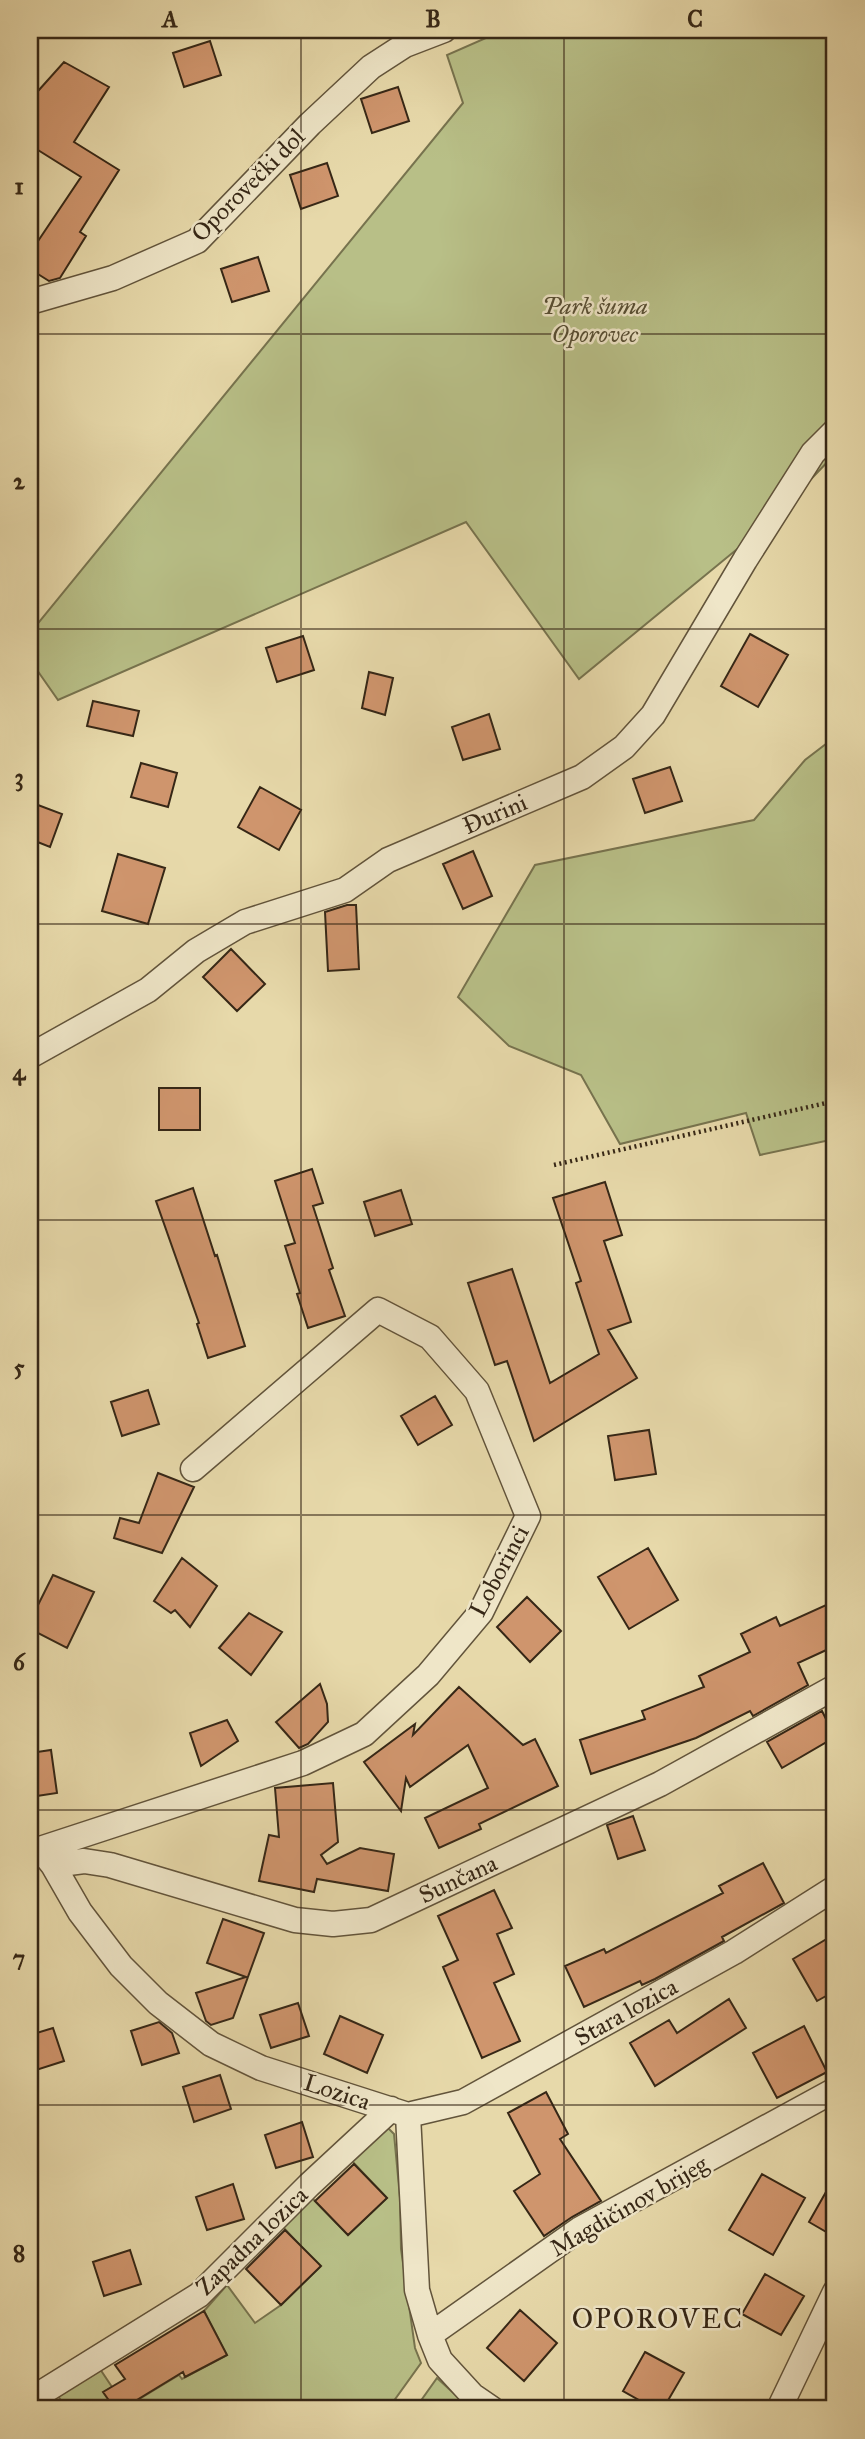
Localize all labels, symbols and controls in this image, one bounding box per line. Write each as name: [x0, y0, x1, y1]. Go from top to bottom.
text: A: [160, 5, 178, 33]
text: B: [425, 5, 441, 33]
text: C: [687, 5, 703, 33]
street label: Oporovečki dol: [185, 122, 311, 248]
text: 1: [14, 172, 24, 200]
park label: Park šuma Oporovec: [542, 291, 648, 349]
text: 2: [13, 467, 25, 495]
text: 3: [14, 763, 24, 792]
street label: Đurini: [458, 787, 532, 841]
text: 4: [13, 1058, 27, 1086]
text: 5: [14, 1353, 25, 1381]
street label: Loborinci: [462, 1520, 536, 1622]
text: 6: [13, 1648, 26, 1676]
street label: Sunčana: [414, 1848, 503, 1910]
text: 7: [13, 1944, 25, 1972]
street label: Stara lozica: [569, 1971, 684, 2053]
street label: Lozica: [300, 2067, 375, 2117]
street label: Magdičinov brijeg: [545, 2148, 714, 2263]
street label: Zapadna lozica: [190, 2180, 315, 2302]
text: 8: [13, 2239, 25, 2267]
district label: OPOROVEC: [572, 2301, 744, 2336]

